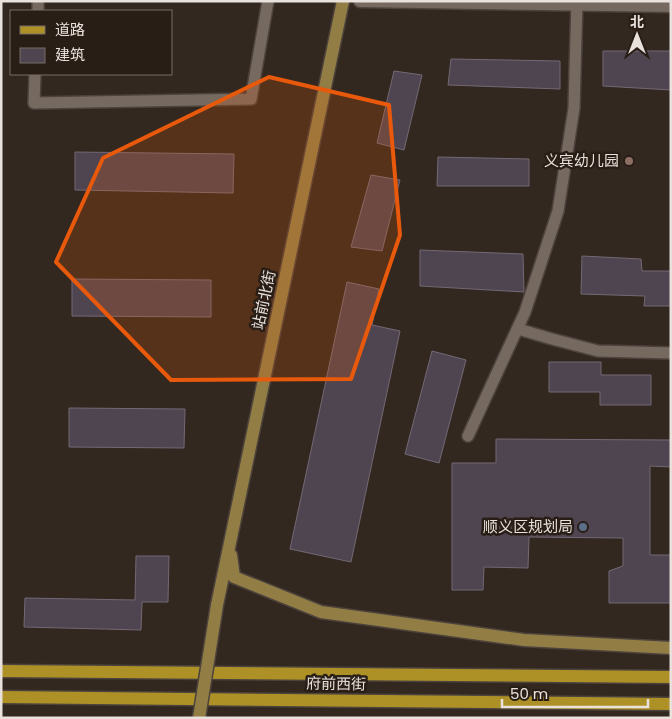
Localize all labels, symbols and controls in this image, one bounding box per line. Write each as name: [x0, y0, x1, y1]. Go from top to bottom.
legend: [10, 10, 172, 75]
north arrow: [612, 10, 662, 60]
text: 北: [630, 12, 644, 32]
text: 道路: [55, 19, 85, 40]
text: 建筑: [55, 44, 85, 65]
place label: 义宾幼儿园: [544, 150, 619, 171]
marker: 义宾幼儿园: [623, 155, 635, 167]
street label: 站前北街: [247, 268, 280, 331]
place label: 顺义区规划局: [483, 516, 573, 537]
marker: 顺义区规划局: [577, 521, 589, 533]
street label: 府前西街: [306, 672, 366, 695]
scale bar: [502, 676, 648, 708]
text: 50 m: [510, 683, 548, 704]

